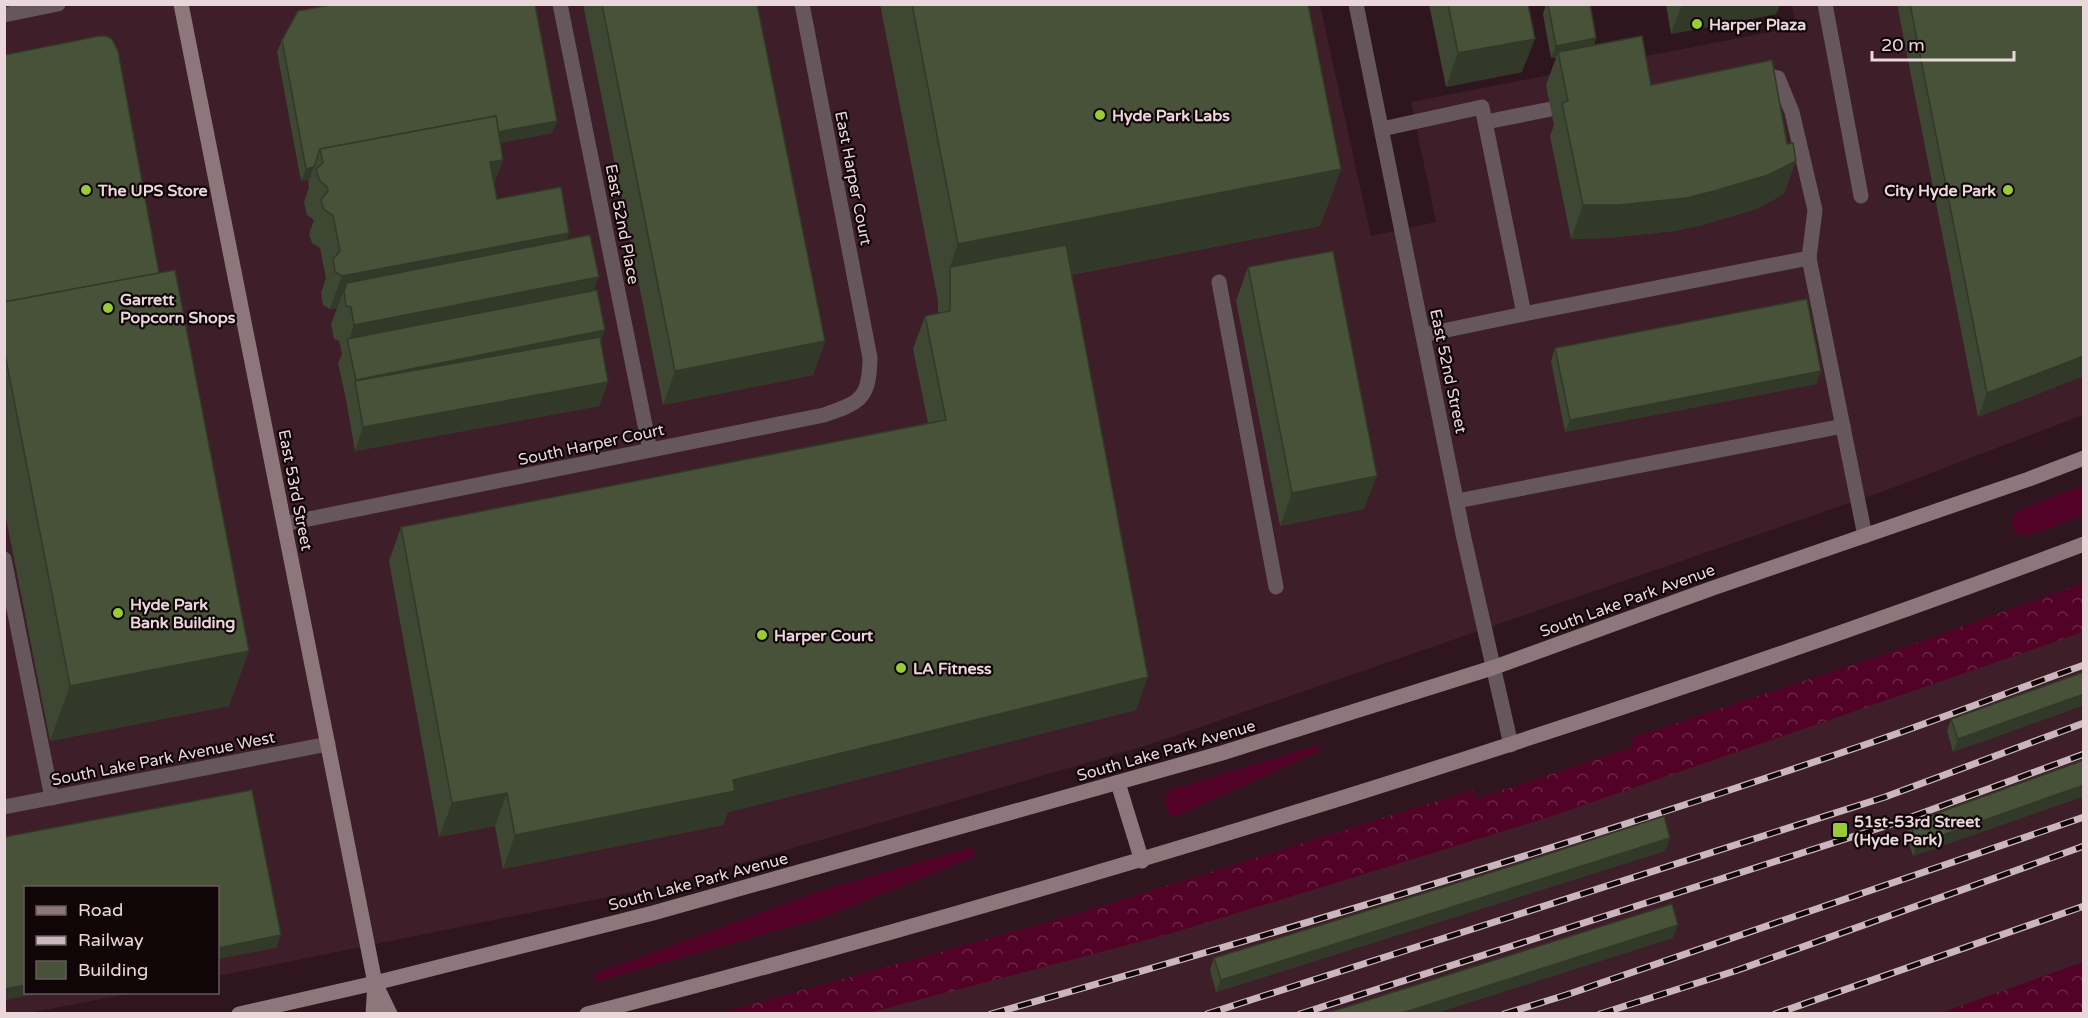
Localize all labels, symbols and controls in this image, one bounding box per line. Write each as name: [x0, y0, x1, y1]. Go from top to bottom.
place label: Harper Plaza: [1709, 15, 1806, 35]
marker: Harper Plaza: [1690, 17, 1704, 31]
scale bar: [1872, 24, 2014, 62]
text: 20 m: [1881, 34, 1925, 56]
place label: Hyde Park Labs: [1112, 106, 1230, 126]
marker: Hyde Park Labs: [1093, 108, 1107, 122]
street label: East Harper Court: [830, 109, 876, 247]
street label: East 52nd Place: [601, 162, 643, 286]
place label: The UPS Store: [97, 181, 208, 201]
place label: City Hyde Park: [1884, 181, 1996, 201]
marker: The UPS Store: [79, 183, 93, 197]
marker: City Hyde Park: [2001, 183, 2015, 197]
place label: Garrett Popcorn Shops: [120, 290, 236, 328]
marker: Garrett Popcorn Shops: [101, 301, 115, 315]
street label: East 52nd Street: [1425, 307, 1471, 435]
street label: South Harper Court: [516, 420, 666, 470]
street label: East 53rd Street: [273, 428, 317, 552]
street label: South Lake Park Avenue: [1537, 560, 1718, 642]
place label: Hyde Park Bank Building: [130, 595, 235, 633]
marker: Hyde Park Bank Building: [111, 606, 125, 620]
place label: Harper Court: [774, 626, 874, 646]
marker: Harper Court: [755, 628, 769, 642]
place label: LA Fitness: [913, 659, 992, 679]
marker: LA Fitness: [894, 661, 908, 675]
street label: South Lake Park Avenue: [1075, 716, 1258, 786]
street label: South Lake Park Avenue West: [50, 727, 277, 790]
place label: 51st-53rd Street (Hyde Park): [1854, 812, 1981, 850]
marker: 51st-53rd Street (Hyde Park): [1831, 821, 1849, 839]
street label: South Lake Park Avenue: [606, 848, 790, 916]
legend: [24, 886, 219, 994]
text: Road: [78, 899, 123, 921]
text: Railway: [78, 929, 144, 951]
text: Building: [78, 959, 148, 981]

